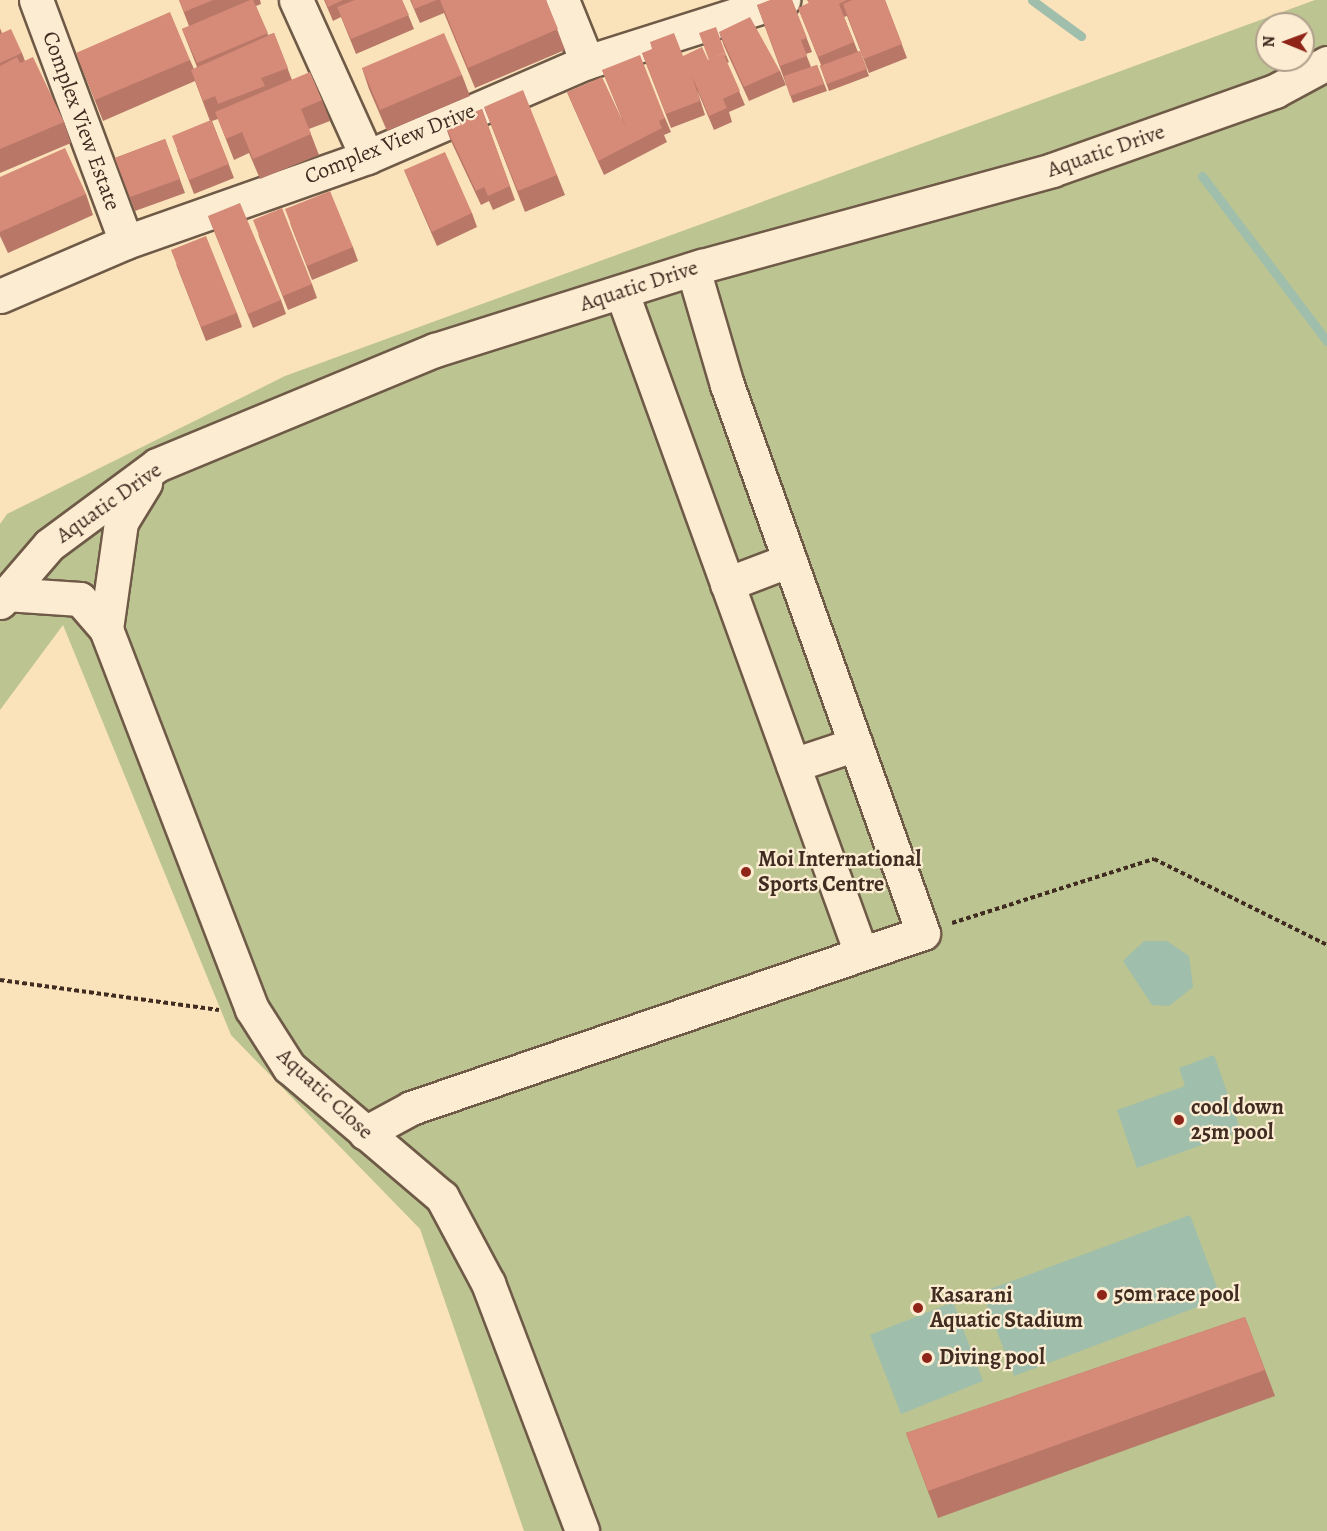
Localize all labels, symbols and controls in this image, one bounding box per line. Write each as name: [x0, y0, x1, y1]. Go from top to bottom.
north arrow: [1255, 12, 1315, 72]
street label: Complex View Estate: [36, 28, 126, 214]
text: N: [1258, 36, 1280, 48]
street label: Complex View Drive: [301, 98, 479, 190]
street label: Aquatic Drive: [1044, 119, 1168, 183]
street label: Aquatic Drive: [577, 255, 701, 317]
street label: Aquatic Drive: [51, 457, 167, 549]
place label: Moi International Sports Centre: [758, 846, 921, 897]
marker: Moi International Sports Centre: [739, 865, 753, 879]
street label: Aquatic Close: [271, 1043, 379, 1145]
place label: cool down 25m pool: [1191, 1094, 1284, 1146]
marker: cool down 25m pool: [1172, 1113, 1186, 1127]
place label: Kasarani Aquatic Stadium: [930, 1282, 1083, 1334]
place label: 50m race pool: [1114, 1282, 1240, 1308]
marker: 50m race pool: [1095, 1288, 1109, 1302]
marker: Kasarani Aquatic Stadium: [911, 1301, 925, 1315]
place label: Diving pool: [939, 1345, 1045, 1371]
marker: Diving pool: [920, 1351, 934, 1365]

